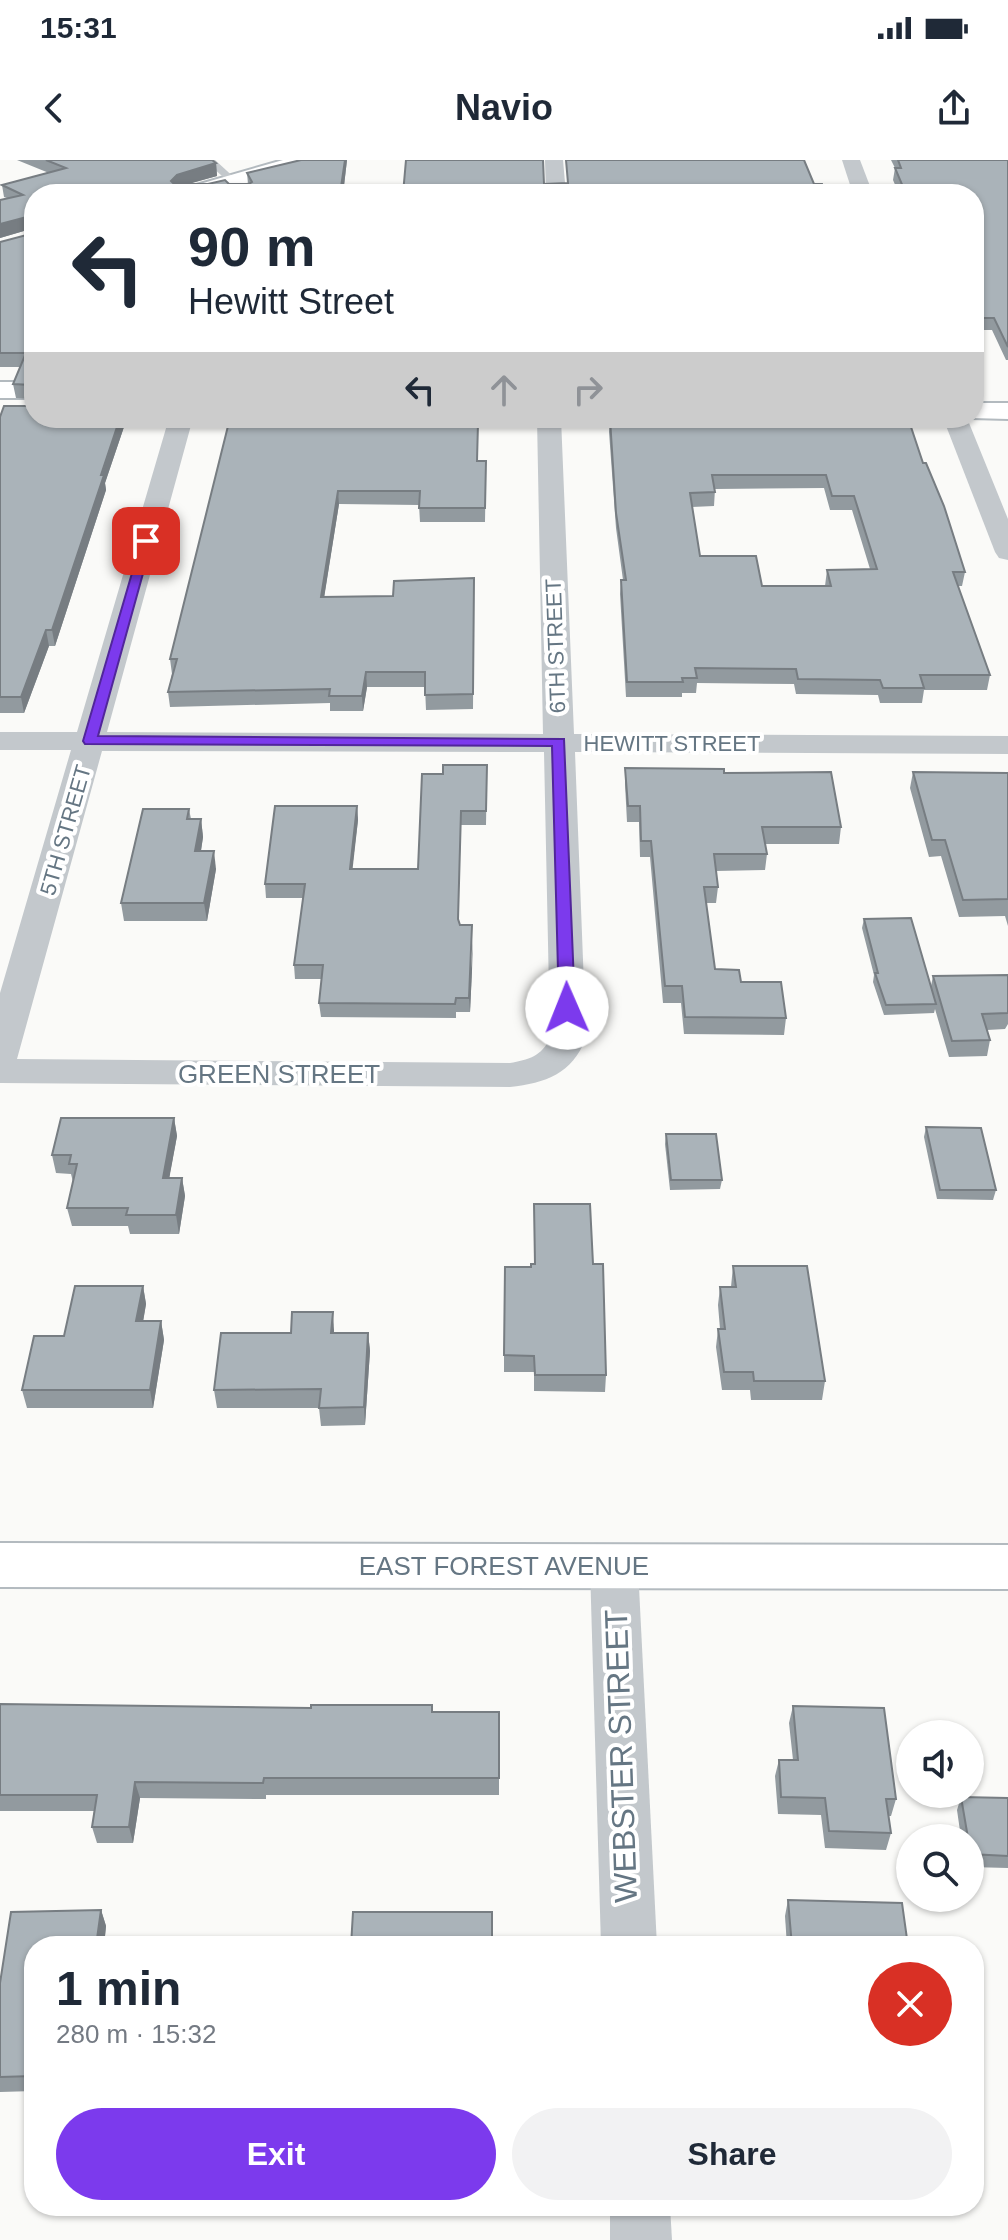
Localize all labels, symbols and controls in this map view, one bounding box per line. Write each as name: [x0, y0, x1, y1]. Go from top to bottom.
text: 15:31: [40, 11, 117, 44]
icon: back: [32, 86, 76, 130]
icon: share: [932, 86, 976, 130]
text: Navio: [455, 87, 553, 128]
text: 90 m: [188, 215, 316, 278]
icon: left: [56, 216, 160, 320]
text: Hewitt Street: [188, 281, 394, 322]
icon: left: [398, 368, 442, 412]
icon: ahead: [482, 368, 526, 412]
icon: right: [566, 368, 610, 412]
pin: [112, 507, 180, 575]
icon: arrive: [124, 519, 168, 563]
street label: 6TH STREET: [541, 578, 570, 714]
street label: HEWITT STREET: [584, 731, 760, 756]
street label: 5TH STREET: [35, 762, 96, 898]
position arrow: [525, 966, 609, 1050]
street label: GREEN STREET: [178, 1059, 380, 1089]
street label: EAST FOREST AVENUE: [359, 1551, 649, 1581]
street label: WEBSTER STREET: [598, 1609, 644, 1903]
map controls: [896, 1720, 984, 1912]
button: sound: [896, 1720, 984, 1808]
button: search: [896, 1824, 984, 1912]
text: 1 min: [56, 1962, 181, 2015]
button: close: [868, 1962, 952, 2046]
text: 280 m · 15:32: [56, 2019, 216, 2049]
button: Exit: [56, 2108, 496, 2200]
button: Share: [512, 2108, 952, 2200]

